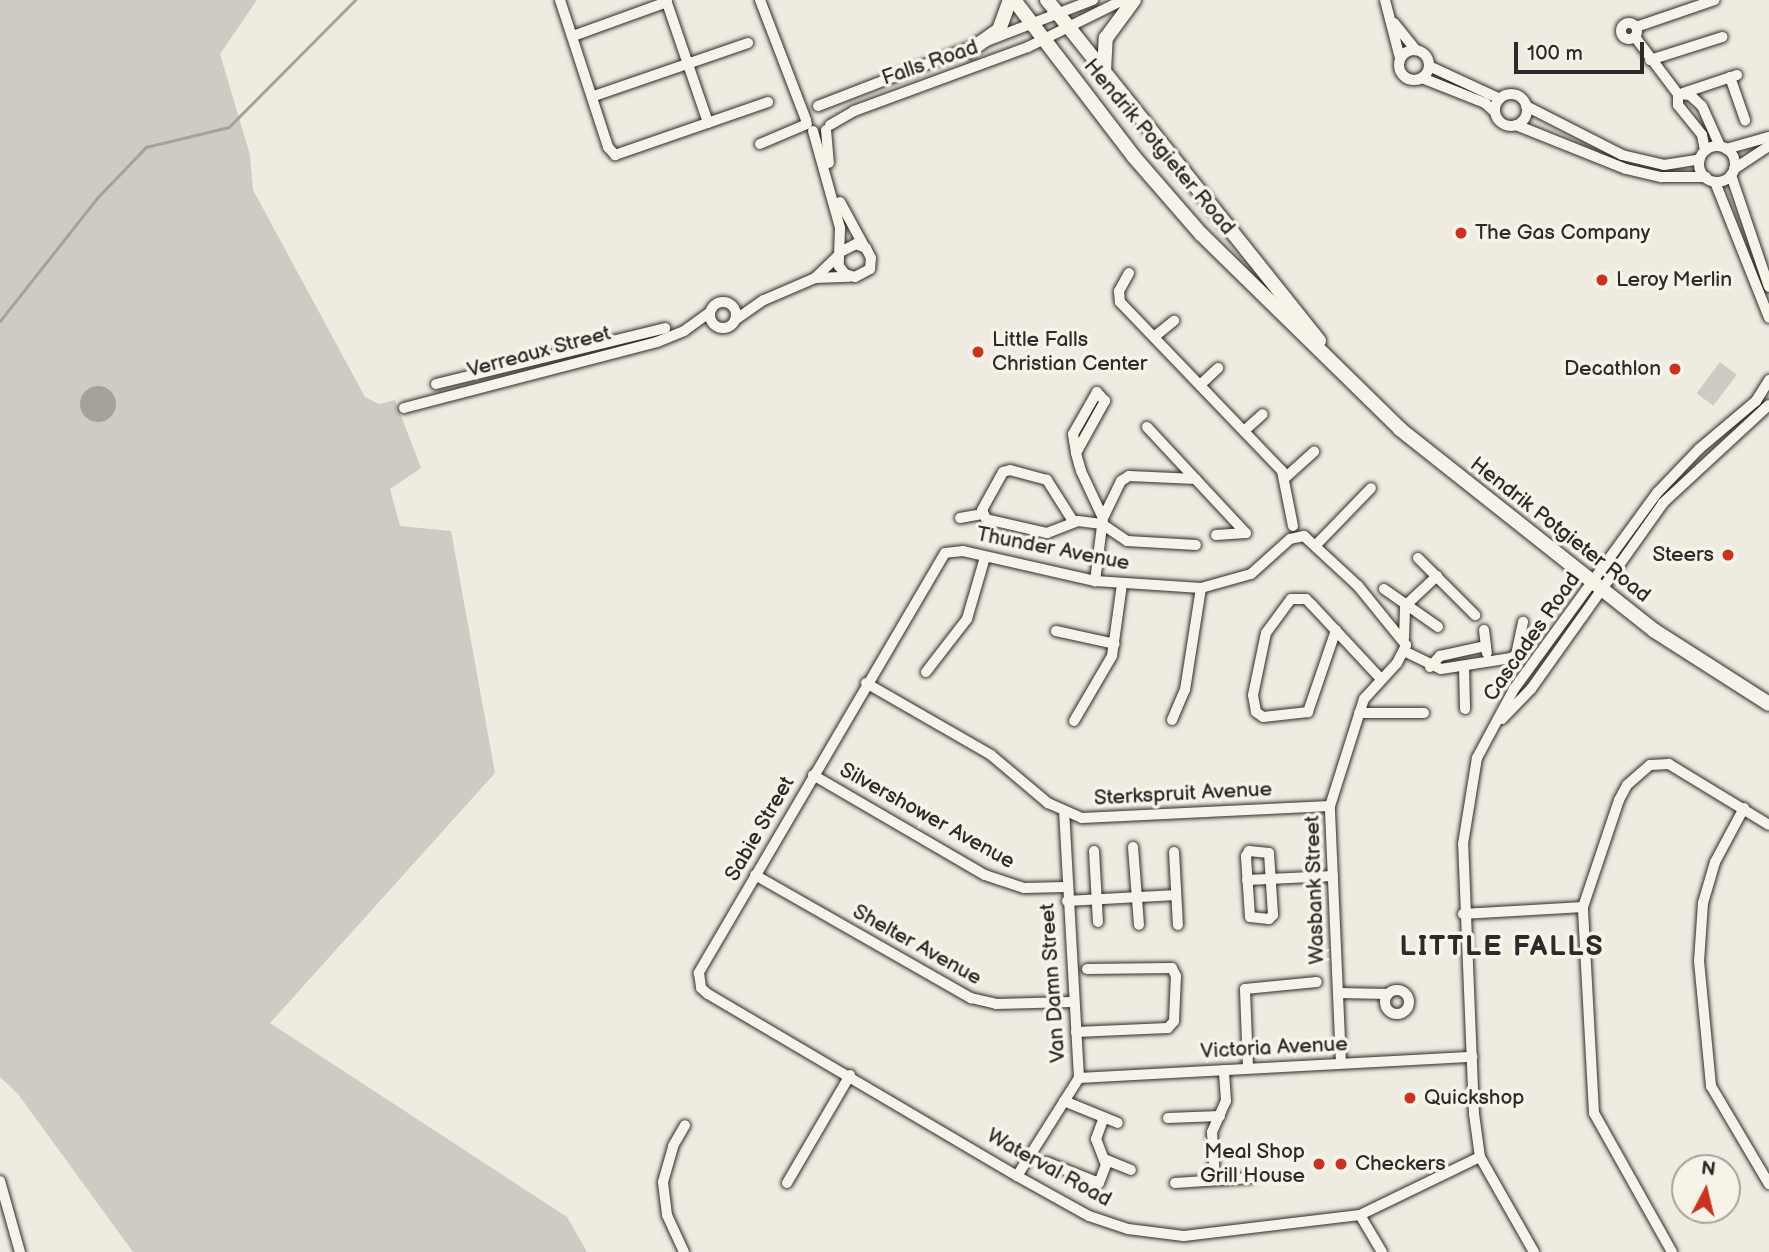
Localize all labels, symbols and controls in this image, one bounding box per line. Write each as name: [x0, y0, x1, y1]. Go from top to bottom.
scale bar: [1517, 28, 1646, 72]
street label: Falls Road: [879, 35, 981, 91]
text: 100 m: [1527, 41, 1583, 66]
street label: Hendrik Potgieter Road: [1078, 54, 1240, 240]
place label: The Gas Company: [1475, 220, 1650, 246]
marker: The Gas Company: [1453, 225, 1469, 241]
place label: Leroy Merlin: [1616, 267, 1733, 293]
marker: Leroy Merlin: [1594, 272, 1610, 288]
street label: Verreaux Street: [464, 321, 614, 383]
place label: Little Falls Christian Center: [992, 327, 1147, 377]
marker: Little Falls Christian Center: [970, 344, 986, 360]
place label: Decathlon: [1564, 356, 1661, 382]
marker: Decathlon: [1667, 361, 1683, 377]
street label: Hendrik Potgieter Road: [1465, 452, 1655, 608]
street label: Thunder Avenue: [974, 522, 1132, 576]
place label: Steers: [1653, 542, 1714, 568]
marker: Steers: [1720, 547, 1736, 563]
street label: Cascades Road: [1478, 568, 1586, 706]
street label: Silvershower Avenue: [835, 757, 1019, 875]
street label: Sabie Street: [720, 772, 800, 886]
street label: Sterkspruit Avenue: [1093, 777, 1273, 811]
street label: Wasbank Street: [1300, 815, 1330, 965]
street label: Shelter Avenue: [848, 899, 986, 991]
street label: Van Damn Street: [1035, 902, 1071, 1064]
district label: LITTLE FALLS: [1401, 930, 1603, 964]
street label: Victoria Avenue: [1200, 1032, 1348, 1064]
place label: Quickshop: [1424, 1085, 1525, 1111]
marker: Quickshop: [1402, 1090, 1418, 1106]
street label: Waterval Road: [982, 1123, 1116, 1213]
place label: Meal Shop Grill House: [1200, 1139, 1305, 1189]
place label: Checkers: [1355, 1151, 1446, 1177]
north arrow: [1671, 1154, 1741, 1224]
marker: Meal Shop Grill House: [1311, 1156, 1327, 1172]
marker: Checkers: [1333, 1156, 1349, 1172]
text: N: [1700, 1157, 1717, 1182]

